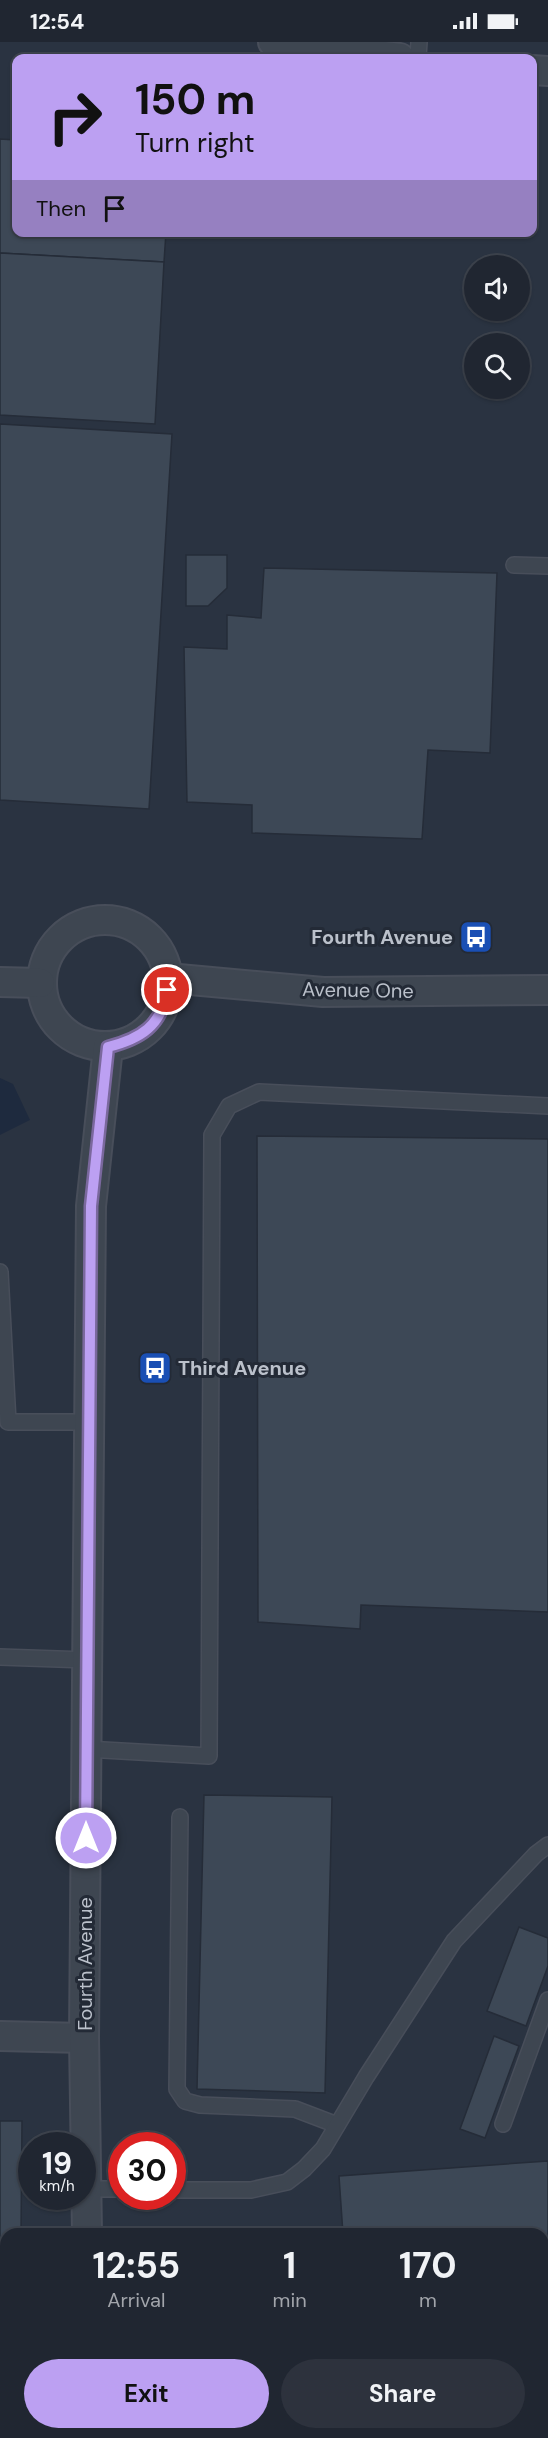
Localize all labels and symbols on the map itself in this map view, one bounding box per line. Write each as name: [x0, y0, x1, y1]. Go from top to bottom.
bus stop icon: Fourth Avenue: [458, 919, 494, 955]
place label: Fourth Avenue: [311, 924, 453, 950]
pin: [141, 964, 192, 1015]
street label: Avenue One: [302, 976, 414, 1004]
bus stop icon: Third Avenue: [137, 1350, 173, 1386]
place label: Third Avenue: [178, 1355, 306, 1381]
position arrow: [54, 1806, 118, 1870]
street label: Fourth Avenue: [72, 1897, 98, 2031]
speed limit sign: 30: [108, 2132, 186, 2210]

